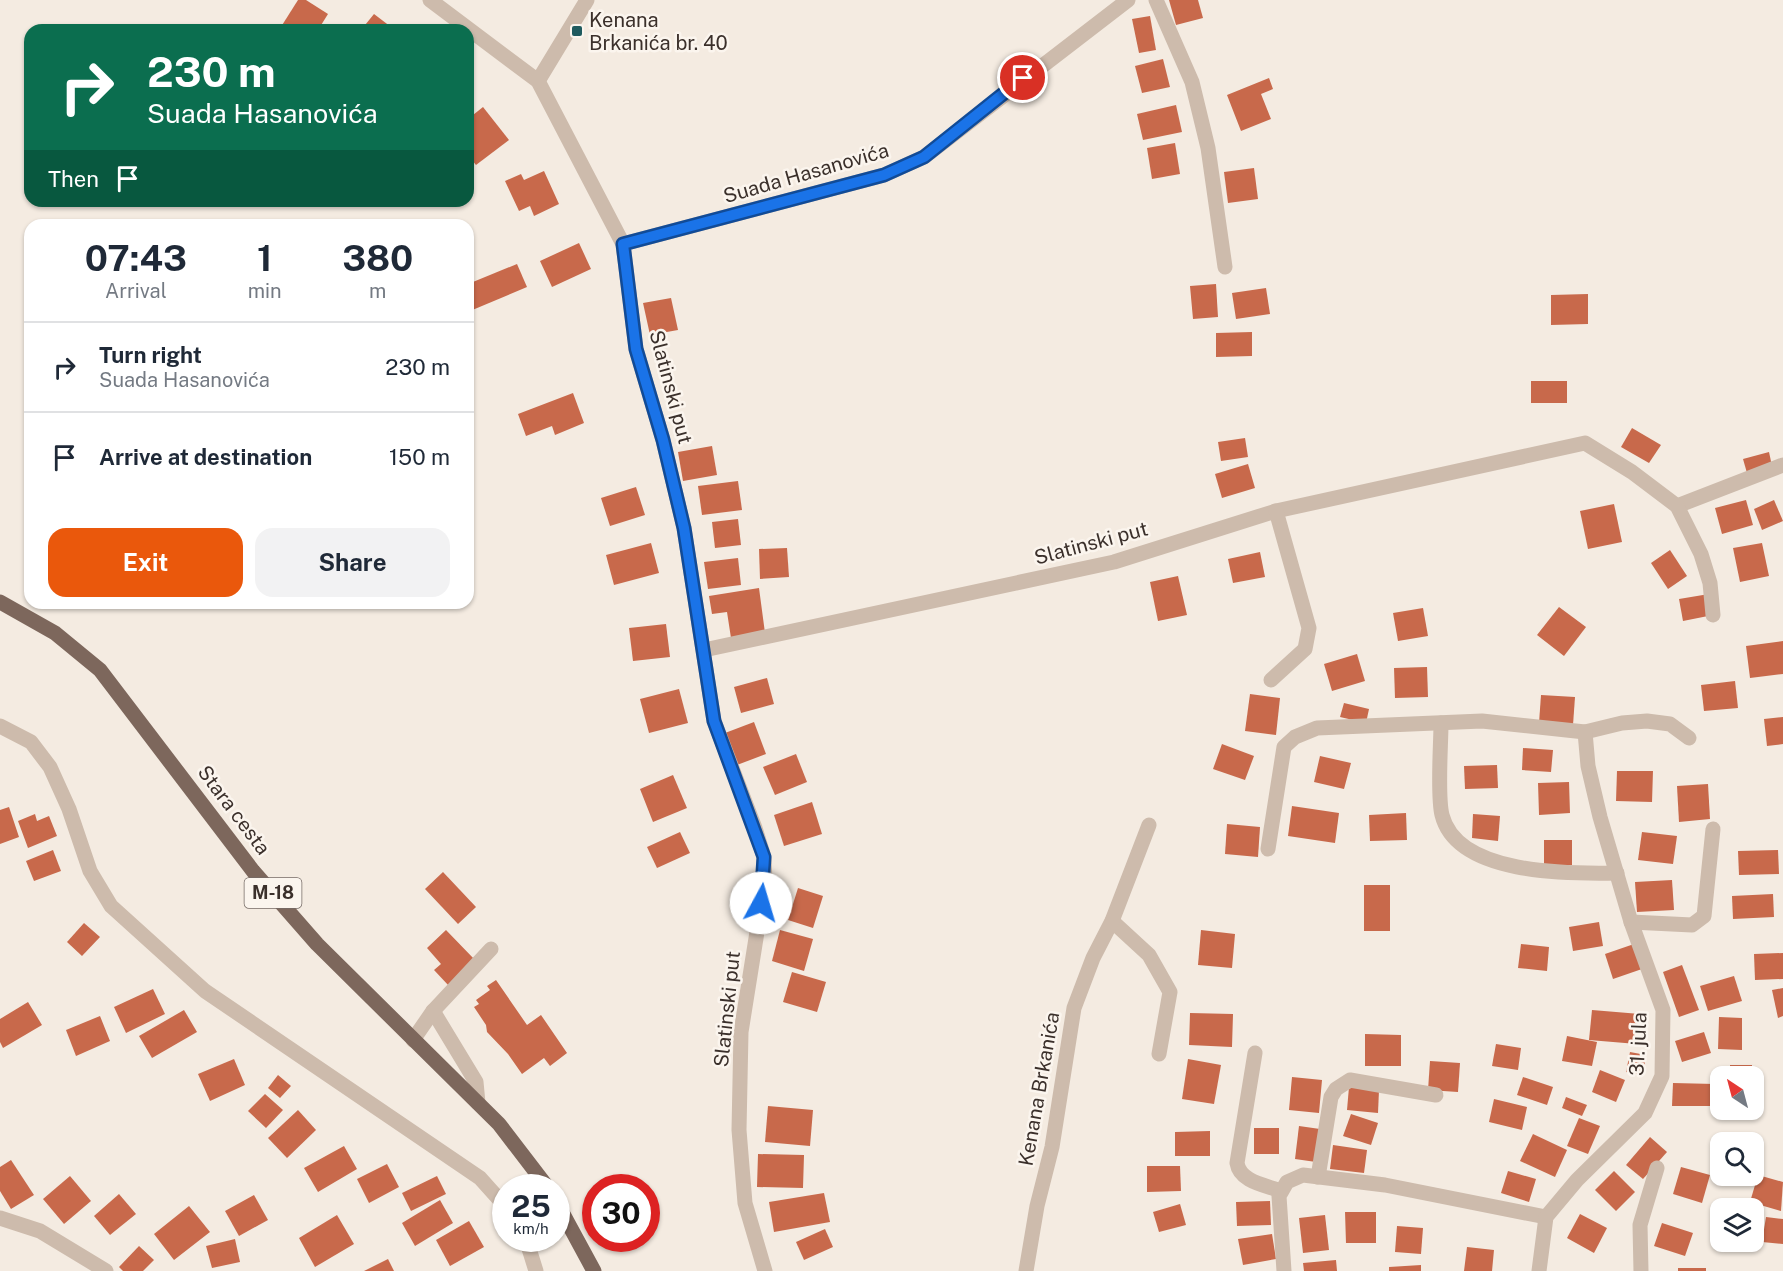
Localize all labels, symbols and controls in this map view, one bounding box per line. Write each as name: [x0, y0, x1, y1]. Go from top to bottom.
place label: Kenana Brkanića br. 40: [589, 8, 728, 55]
marker: Kenana Brkanića br. 40: [570, 24, 584, 38]
text: 230 m: [147, 47, 276, 96]
icon: right: [48, 48, 126, 126]
pin: [997, 52, 1048, 103]
icon: arrive: [1006, 61, 1039, 94]
text: Suada Hasanovića: [147, 97, 378, 129]
street label: Suada Hasanovića: [721, 138, 891, 208]
icon: arrive: [111, 162, 144, 195]
text: Then: [48, 166, 99, 192]
text: 07:43: [85, 237, 187, 279]
text: 1: [257, 237, 272, 279]
text: 380: [342, 237, 413, 279]
text: Arrival: [105, 279, 167, 303]
text: min: [248, 279, 282, 303]
text: m: [369, 279, 386, 303]
street label: Slatinski put: [644, 328, 698, 446]
text: Turn right: [99, 342, 202, 368]
icon: right: [48, 351, 81, 384]
text: 230 m: [385, 354, 450, 380]
text: Suada Hasanovića: [99, 368, 270, 392]
icon: arrive: [48, 441, 81, 474]
text: Arrive at destination: [99, 444, 312, 470]
text: 150 m: [389, 444, 450, 470]
street label: Slatinski put: [1032, 516, 1150, 570]
button: Exit: [48, 528, 243, 597]
button: Share: [255, 528, 450, 597]
street label: Stara cesta: [193, 761, 275, 859]
position arrow: [729, 871, 793, 935]
road number: M-18: [244, 878, 302, 908]
street label: Slatinski put: [709, 950, 745, 1068]
street label: Kenana Brkanića: [1014, 1010, 1064, 1168]
street label: 31. jula: [1624, 1011, 1652, 1077]
north arrow: [1710, 1066, 1764, 1120]
map controls: [1710, 1066, 1764, 1252]
button: search: [1710, 1132, 1764, 1186]
speed limit sign: 30: [582, 1174, 660, 1252]
text: 25: [511, 1188, 551, 1224]
button: layers: [1710, 1198, 1764, 1252]
text: km/h: [513, 1220, 549, 1237]

